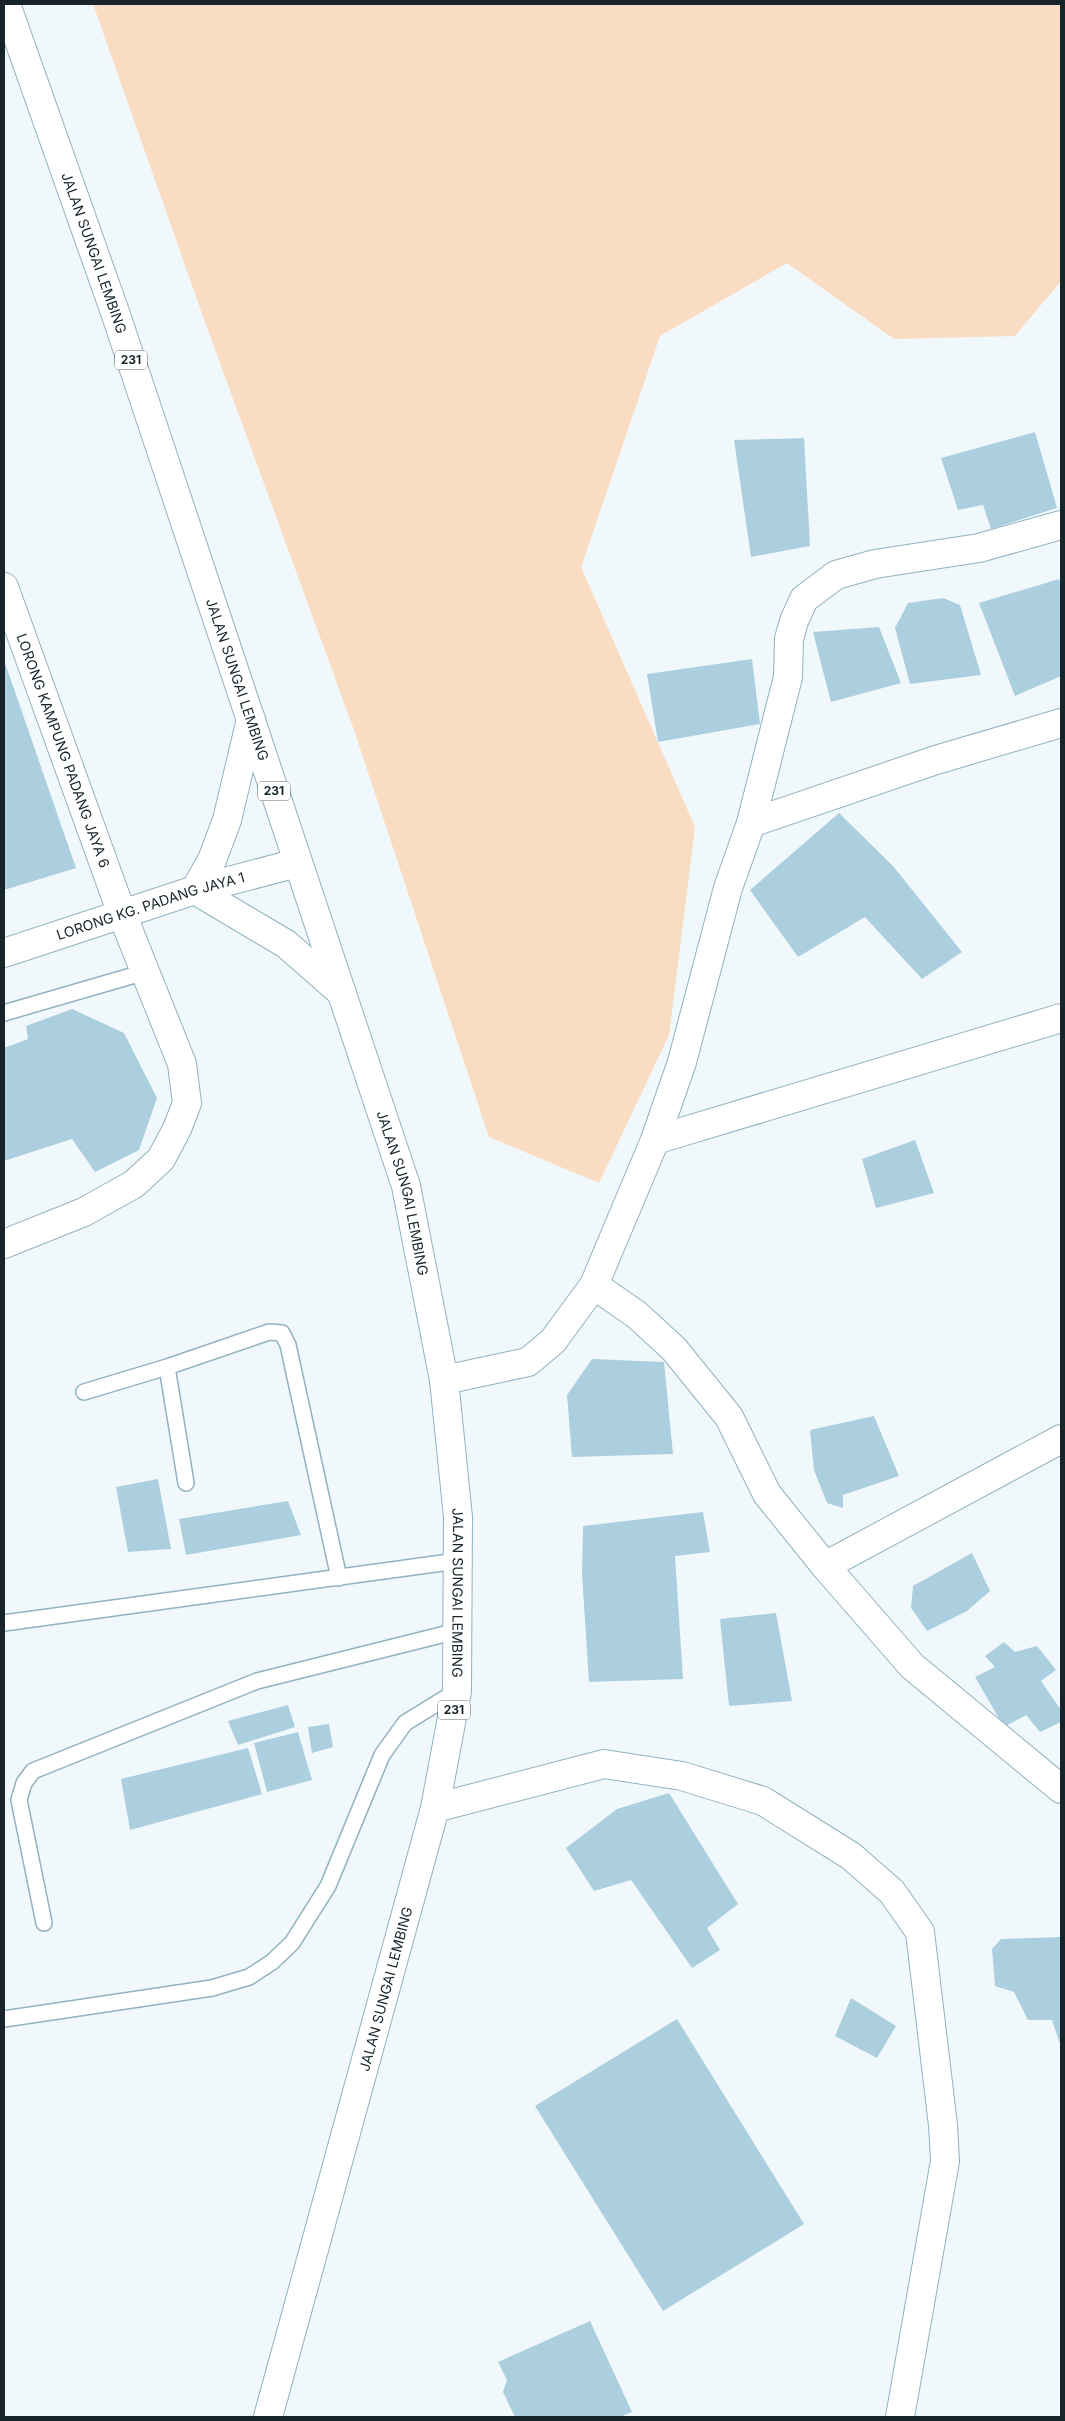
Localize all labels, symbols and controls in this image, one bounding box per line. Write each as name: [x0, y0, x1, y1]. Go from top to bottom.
street label: JALAN SUNGAI LEMBING: [58, 170, 131, 336]
road number: 231: [115, 350, 147, 370]
street label: JALAN SUNGAI LEMBING: [203, 596, 273, 763]
street label: LORONG KAMPUNG PADANG JAYA 6: [13, 631, 114, 870]
road number: 231: [258, 781, 290, 800]
street label: LORONG KG. PADANG JAYA 1: [54, 868, 246, 943]
street label: JALAN SUNGAI LEMBING: [374, 1108, 432, 1277]
street label: JALAN SUNGAI LEMBING: [449, 1507, 467, 1678]
road number: 231: [438, 1700, 470, 1720]
street label: JALAN SUNGAI LEMBING: [355, 1905, 416, 2073]

